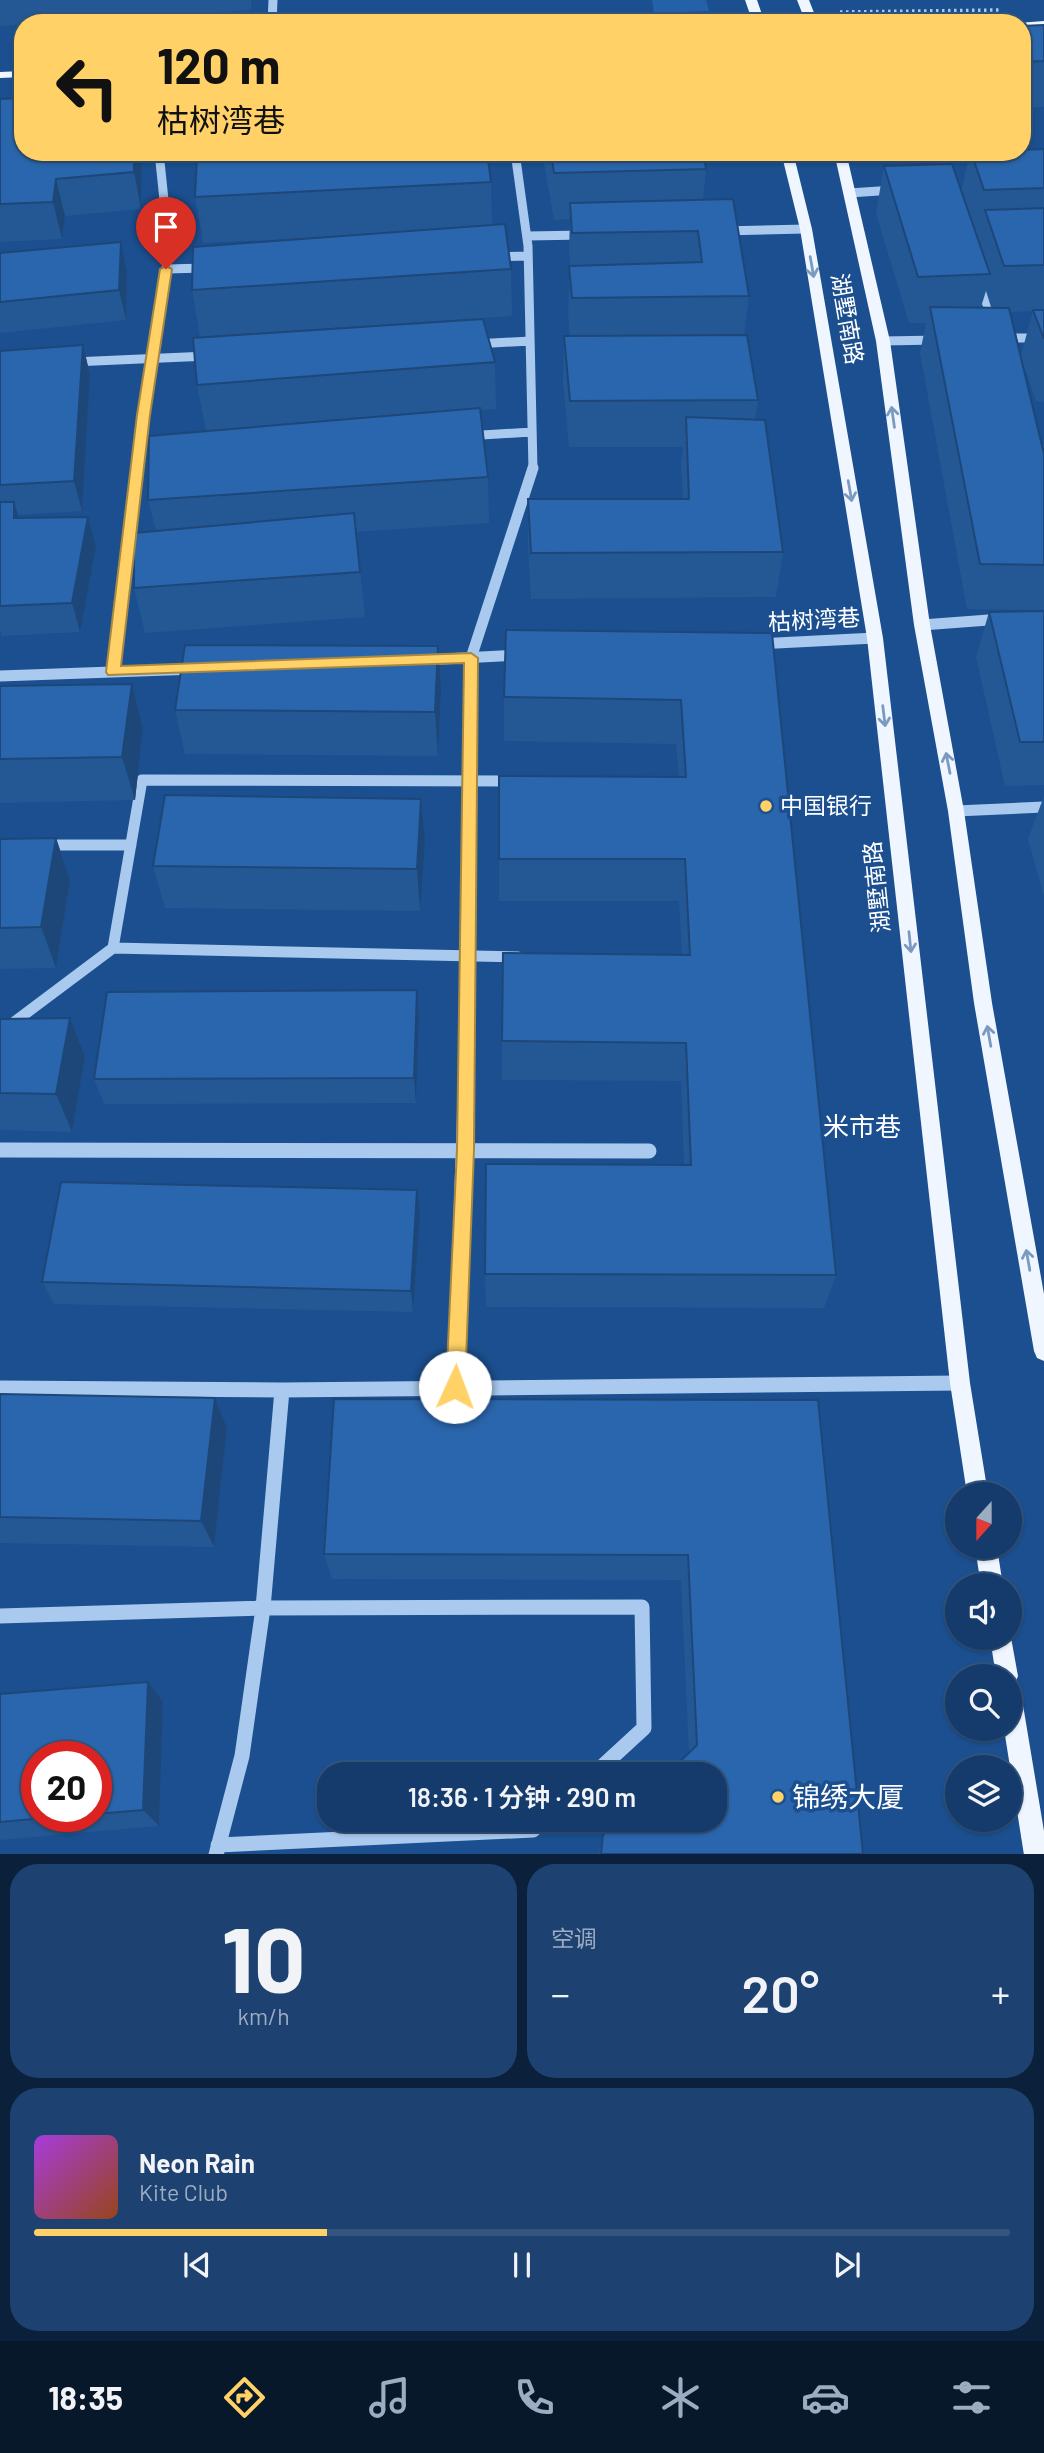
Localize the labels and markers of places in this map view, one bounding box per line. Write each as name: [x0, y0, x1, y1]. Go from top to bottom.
pin: [136, 197, 196, 269]
place label: 中国银行: [780, 791, 872, 819]
marker: 中国银行: [758, 798, 774, 814]
place label: 锦绣大厦: [792, 1779, 904, 1813]
marker: 锦绣大厦: [770, 1789, 786, 1805]

